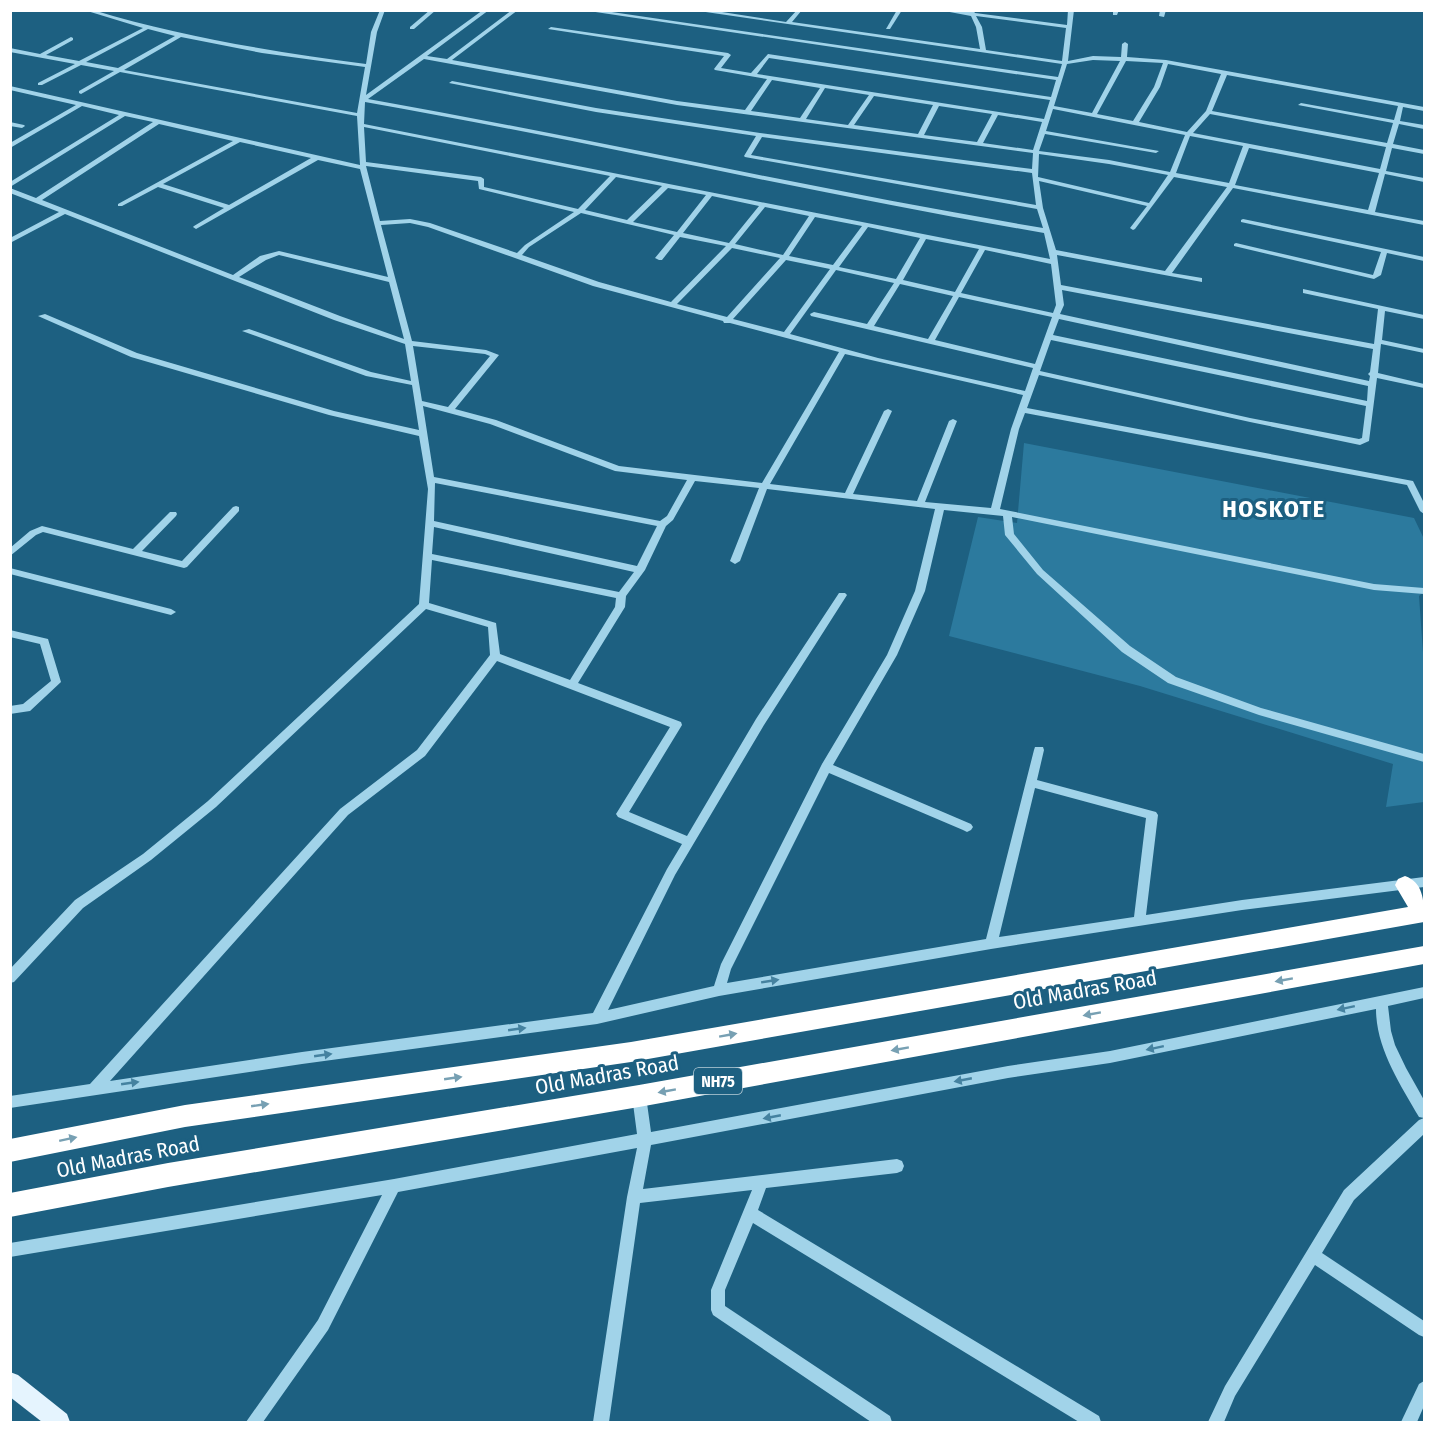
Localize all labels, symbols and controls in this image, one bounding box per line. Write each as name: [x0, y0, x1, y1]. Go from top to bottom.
district label: HOSKOTE: [1222, 495, 1326, 523]
street label: Old Madras Road: [1011, 965, 1159, 1015]
one-way arrow: [1275, 976, 1294, 985]
one-way arrow: [761, 977, 780, 986]
one-way arrow: [1337, 1004, 1356, 1013]
one-way arrow: [1083, 1010, 1102, 1019]
one-way arrow: [507, 1024, 526, 1034]
one-way arrow: [719, 1030, 738, 1039]
one-way arrow: [1146, 1043, 1165, 1053]
one-way arrow: [891, 1045, 910, 1054]
one-way arrow: [314, 1050, 333, 1060]
street label: Old Madras Road: [533, 1050, 681, 1100]
road number: NH75: [694, 1068, 742, 1094]
one-way arrow: [443, 1073, 462, 1082]
one-way arrow: [954, 1076, 973, 1085]
one-way arrow: [121, 1079, 140, 1088]
one-way arrow: [657, 1086, 676, 1095]
one-way arrow: [250, 1100, 269, 1109]
one-way arrow: [762, 1113, 781, 1122]
street label: Old Madras Road: [54, 1130, 202, 1184]
one-way arrow: [59, 1134, 78, 1143]

